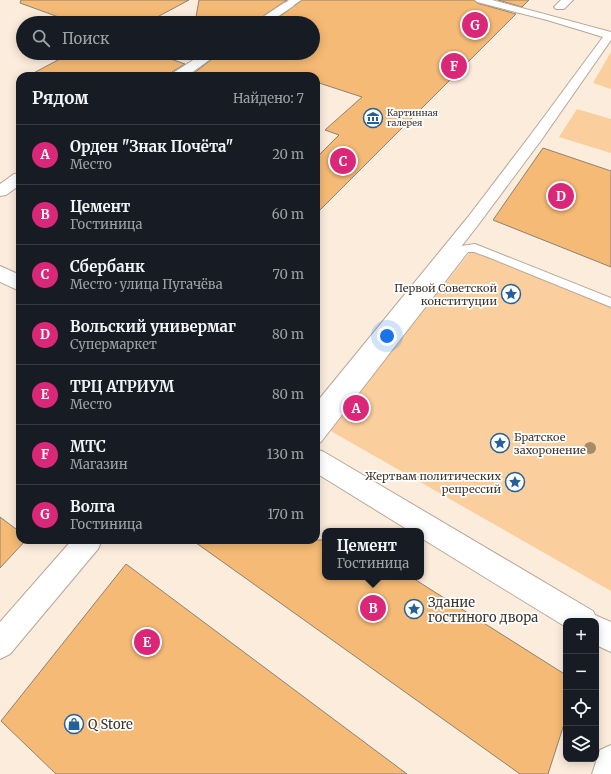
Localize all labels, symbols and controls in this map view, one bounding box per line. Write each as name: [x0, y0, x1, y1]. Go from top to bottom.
pin: G: [462, 10, 488, 40]
search box: [16, 16, 320, 60]
icon: search: [30, 27, 52, 49]
text: Поиск: [62, 29, 109, 48]
pin: F: [441, 51, 467, 81]
text: Рядом: [32, 87, 88, 109]
text: Найдено: 7: [233, 90, 304, 107]
museum icon: Картинная галерея: [362, 107, 384, 129]
place label: Картинная галерея: [387, 107, 438, 128]
text: Орден "Знак Почёта": [70, 137, 233, 156]
text: A: [40, 146, 50, 163]
text: 20 m: [272, 146, 304, 163]
pin: C: [330, 146, 356, 176]
text: Место: [70, 156, 112, 173]
pin: D: [548, 181, 574, 211]
text: Цемент: [70, 197, 130, 216]
text: B: [40, 206, 50, 223]
text: 60 m: [272, 206, 304, 223]
text: Гостиница: [70, 216, 143, 233]
text: Сбербанк: [70, 257, 145, 276]
text: C: [41, 266, 49, 283]
text: 70 m: [273, 266, 304, 283]
text: Место · улица Пугачёва: [70, 276, 223, 293]
place label: Первой Советской конституции: [394, 281, 497, 308]
place icon: Первой Советской конституции: [500, 283, 522, 305]
text: Вольский универмаг: [70, 317, 236, 336]
text: D: [40, 326, 50, 343]
text: 80 m: [272, 326, 304, 343]
your location: [377, 326, 397, 346]
text: Супермаркет: [70, 336, 157, 353]
text: ТРЦ АТРИУМ: [70, 377, 174, 396]
text: E: [41, 386, 49, 403]
text: 80 m: [272, 386, 304, 403]
pin: A: [343, 393, 369, 423]
text: Место: [70, 396, 112, 413]
place label: Братское захоронение: [514, 430, 586, 457]
place icon: Братское захоронение: [489, 432, 511, 454]
text: МТС: [70, 437, 106, 456]
text: F: [41, 446, 49, 463]
text: 130 m: [267, 446, 304, 463]
text: Магазин: [70, 456, 128, 473]
place label: Жертвам политических репрессий: [365, 469, 501, 496]
place icon: Жертвам политических репрессий: [504, 471, 526, 493]
text: Волга: [70, 497, 115, 516]
text: G: [40, 506, 50, 523]
text: 170 m: [267, 506, 304, 523]
text: Гостиница: [70, 516, 143, 533]
popup: [322, 528, 424, 580]
text: Цемент: [337, 536, 397, 555]
text: Гостиница: [337, 555, 409, 572]
pin: B: [360, 593, 386, 623]
place label: Здание гостиного двора: [428, 594, 538, 626]
place icon: Здание гостиного двора: [403, 598, 425, 620]
map controls: [563, 618, 599, 762]
button: +: [563, 618, 599, 654]
pin: E: [134, 627, 160, 657]
button: −: [563, 654, 599, 690]
button: locate: [563, 690, 599, 726]
shop icon: Q Store: [63, 713, 85, 735]
place label: Q Store: [88, 716, 133, 733]
button: layers: [563, 726, 599, 762]

